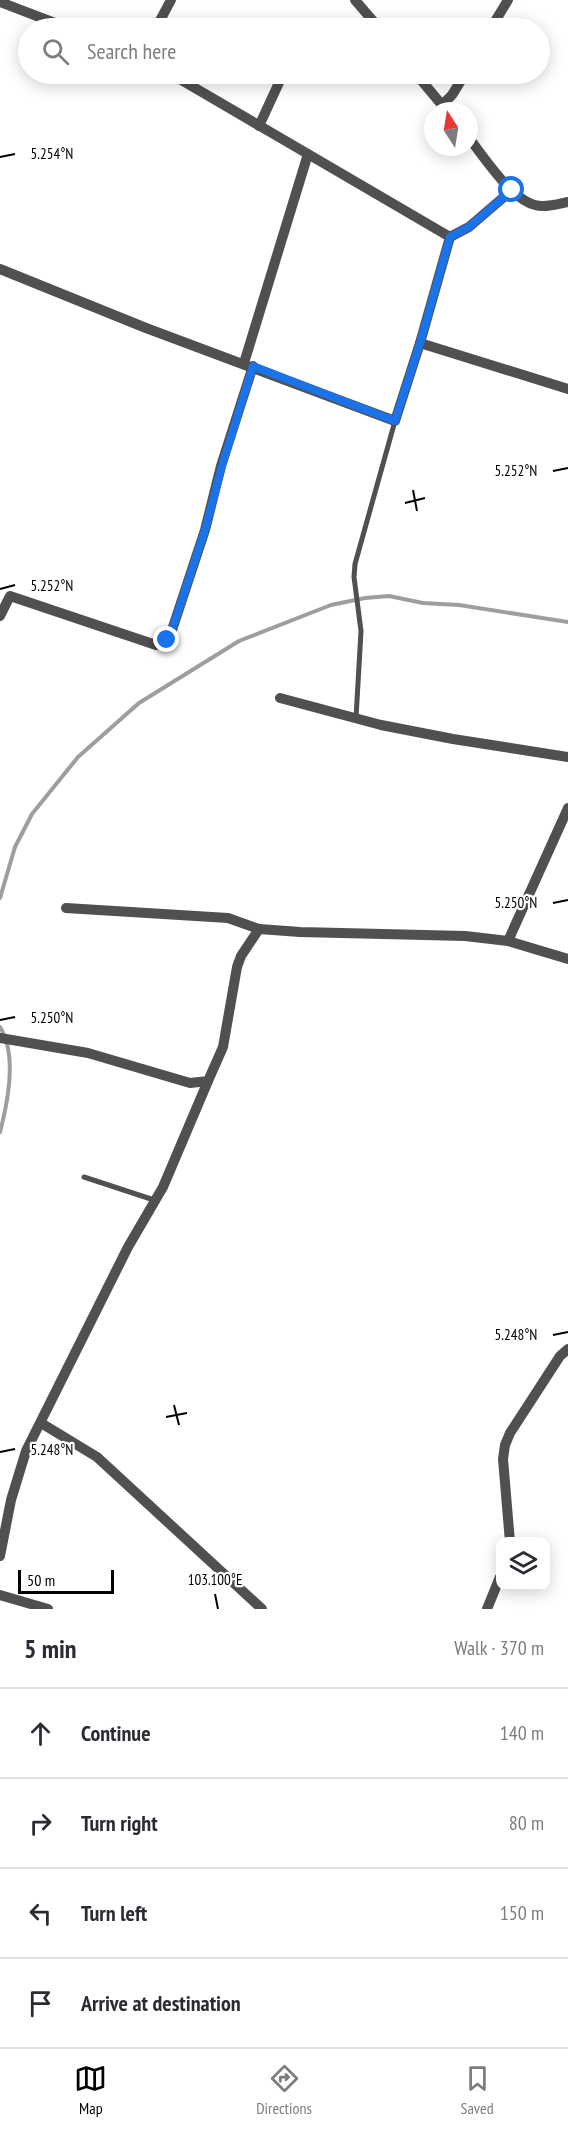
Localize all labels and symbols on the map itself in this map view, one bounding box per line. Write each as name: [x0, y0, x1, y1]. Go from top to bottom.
north arrow: [424, 102, 478, 156]
text: 5.254°N: [31, 144, 73, 163]
route start: [498, 176, 524, 202]
text: 5.252°N: [495, 461, 537, 480]
text: 5.252°N: [31, 576, 73, 595]
route end: [153, 626, 179, 652]
text: 5.250°N: [495, 893, 537, 912]
text: 5.250°N: [31, 1008, 73, 1027]
text: 5.248°N: [495, 1325, 537, 1344]
text: 5.248°N: [31, 1440, 73, 1459]
scale bar: [18, 1567, 114, 1594]
text: 103.100°E: [188, 1570, 242, 1589]

